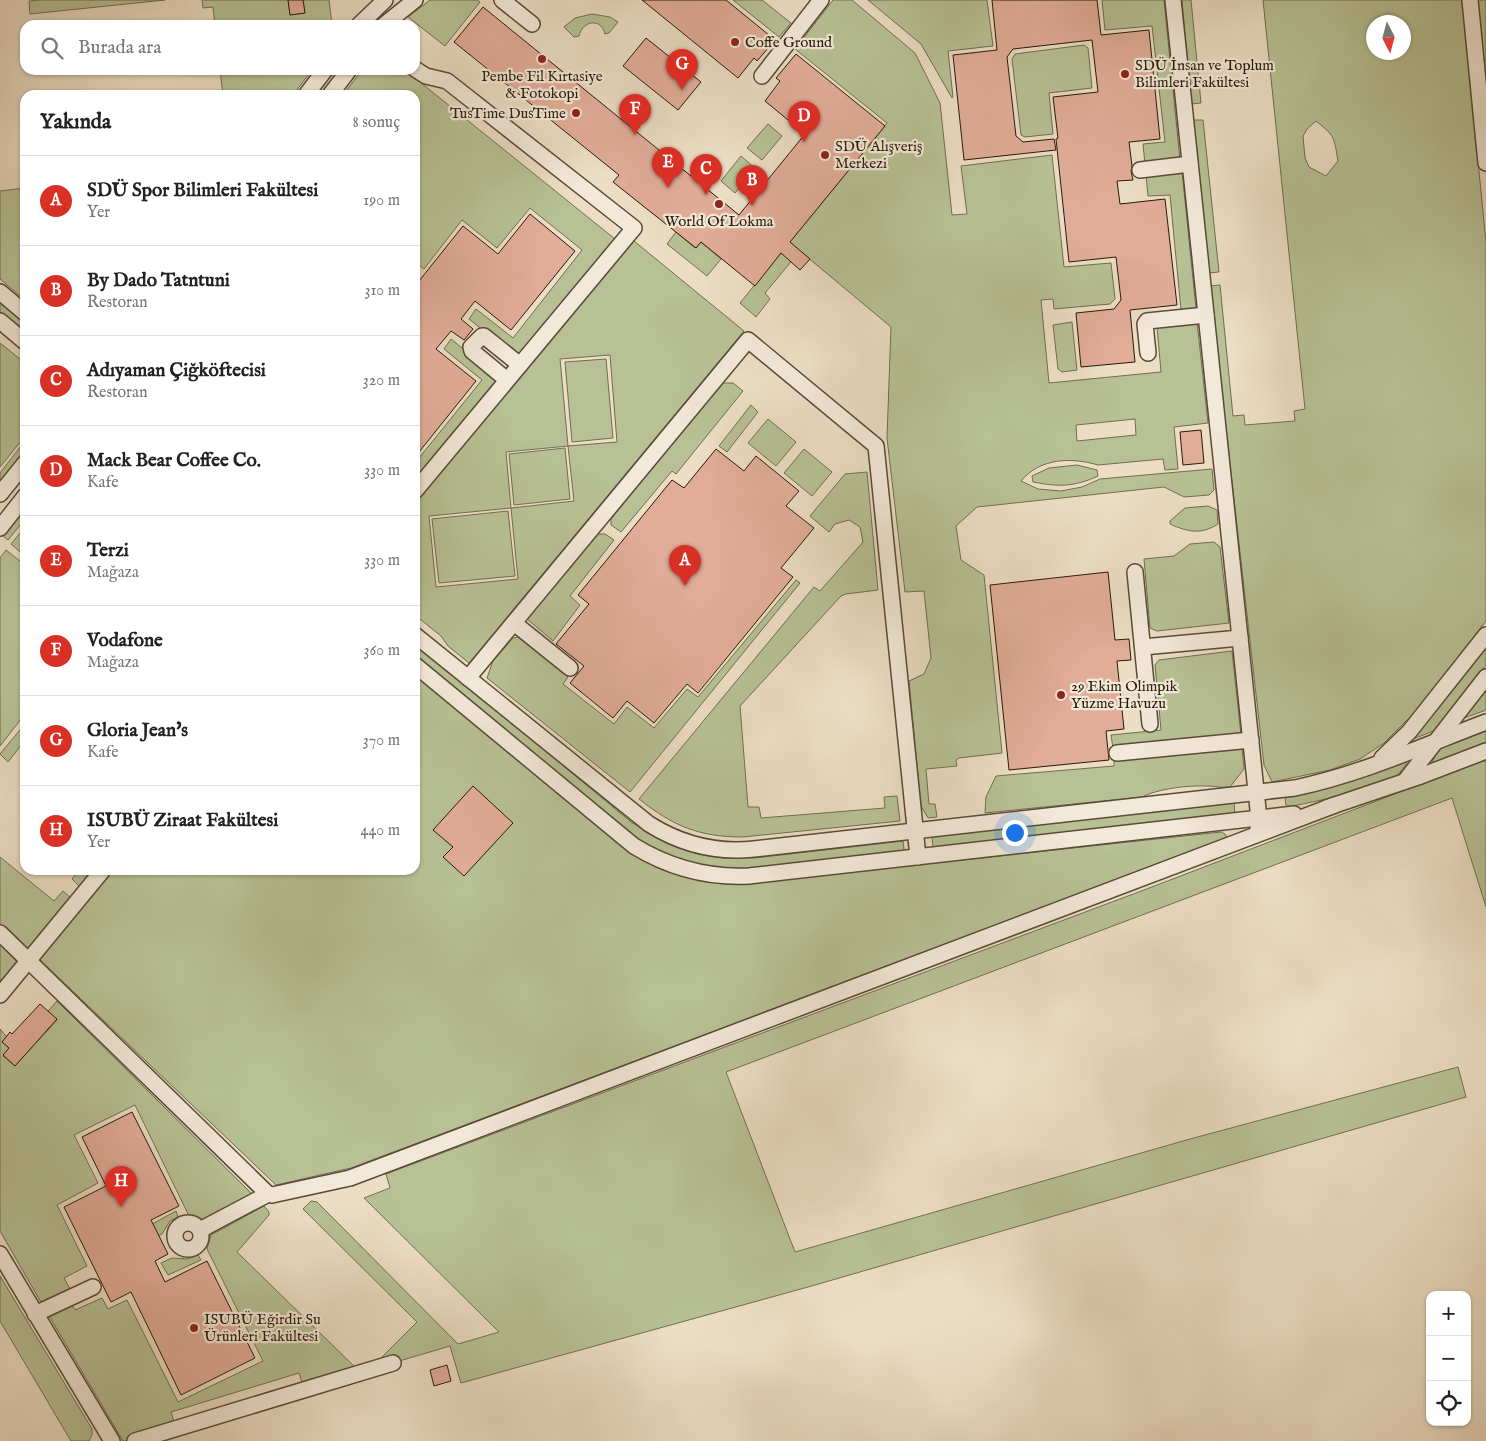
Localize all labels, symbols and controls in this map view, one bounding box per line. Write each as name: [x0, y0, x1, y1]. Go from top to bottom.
north arrow: [1366, 15, 1411, 60]
search box: [20, 20, 420, 75]
place label: Coffe Ground: [745, 33, 833, 52]
icon: search: [38, 34, 66, 62]
text: Burada ara: [78, 36, 162, 60]
marker: Coffe Ground: [729, 36, 741, 48]
pin: G: [666, 49, 698, 90]
marker: Pembe Fil Kırtasiye & Fotokopi: [536, 53, 548, 65]
place label: SDÜ İnsan ve Toplum Bilimleri Fakültesi: [1135, 56, 1274, 92]
place label: Pembe Fil Kırtasiye & Fotokopi: [481, 67, 603, 103]
marker: SDÜ İnsan ve Toplum Bilimleri Fakültesi: [1119, 68, 1131, 80]
pin: F: [619, 94, 651, 135]
pin: D: [788, 101, 820, 142]
place label: TusTime DusTime: [450, 104, 566, 123]
marker: TusTime DusTime: [570, 107, 582, 119]
text: Yakında: [40, 109, 111, 136]
text: 8 sonuç: [352, 113, 400, 133]
place label: SDÜ Alışveriş Merkezi: [835, 137, 922, 173]
pin: E: [652, 147, 684, 188]
marker: SDÜ Alışveriş Merkezi: [819, 149, 831, 161]
pin: C: [690, 154, 722, 195]
pin: B: [736, 165, 768, 206]
text: SDÜ Spor Bilimleri Fakültesi: [87, 179, 318, 203]
text: A: [51, 191, 61, 211]
text: 190 m: [363, 191, 400, 211]
marker: World Of Lokma: [713, 198, 725, 210]
text: Yer: [87, 203, 110, 223]
place label: World Of Lokma: [665, 212, 774, 231]
text: By Dado Tatntuni: [87, 269, 230, 293]
text: B: [51, 281, 61, 301]
text: 310 m: [364, 281, 400, 301]
text: Restoran: [87, 293, 147, 313]
text: Adıyaman Çiğköftecisi: [87, 359, 266, 383]
text: C: [50, 371, 62, 391]
text: 320 m: [363, 371, 400, 391]
text: Restoran: [87, 383, 147, 403]
text: Mack Bear Coffee Co.: [87, 449, 261, 473]
text: D: [50, 461, 62, 481]
text: 330 m: [364, 461, 400, 481]
text: Kafe: [87, 473, 119, 493]
text: Terzi: [87, 539, 129, 563]
pin: A: [669, 545, 701, 586]
text: E: [50, 551, 62, 571]
text: 330 m: [364, 551, 400, 571]
text: Mağaza: [87, 563, 139, 583]
text: Vodafone: [87, 629, 163, 653]
text: F: [51, 641, 61, 661]
text: 360 m: [364, 641, 400, 661]
text: Mağaza: [87, 653, 139, 673]
place label: 29 Ekim Olimpik Yüzme Havuzu: [1071, 677, 1178, 713]
marker: 29 Ekim Olimpik Yüzme Havuzu: [1055, 689, 1067, 701]
text: Gloria Jean's: [87, 719, 188, 743]
text: G: [50, 731, 62, 751]
text: 370 m: [363, 731, 400, 751]
text: Kafe: [87, 743, 119, 763]
text: ISUBÜ Ziraat Fakültesi: [87, 809, 278, 833]
your location: [1002, 820, 1028, 846]
text: H: [49, 821, 63, 841]
text: 440 m: [361, 821, 400, 841]
text: Yer: [87, 833, 110, 853]
pin: H: [105, 1166, 137, 1207]
map controls: [1426, 1291, 1471, 1426]
button: +: [1426, 1291, 1471, 1336]
place label: ISUBÜ Eğirdir Su Ürünleri Fakültesi: [204, 1310, 321, 1346]
marker: ISUBÜ Eğirdir Su Ürünleri Fakültesi: [188, 1322, 200, 1334]
button: −: [1426, 1336, 1471, 1381]
button: locate: [1426, 1381, 1471, 1426]

